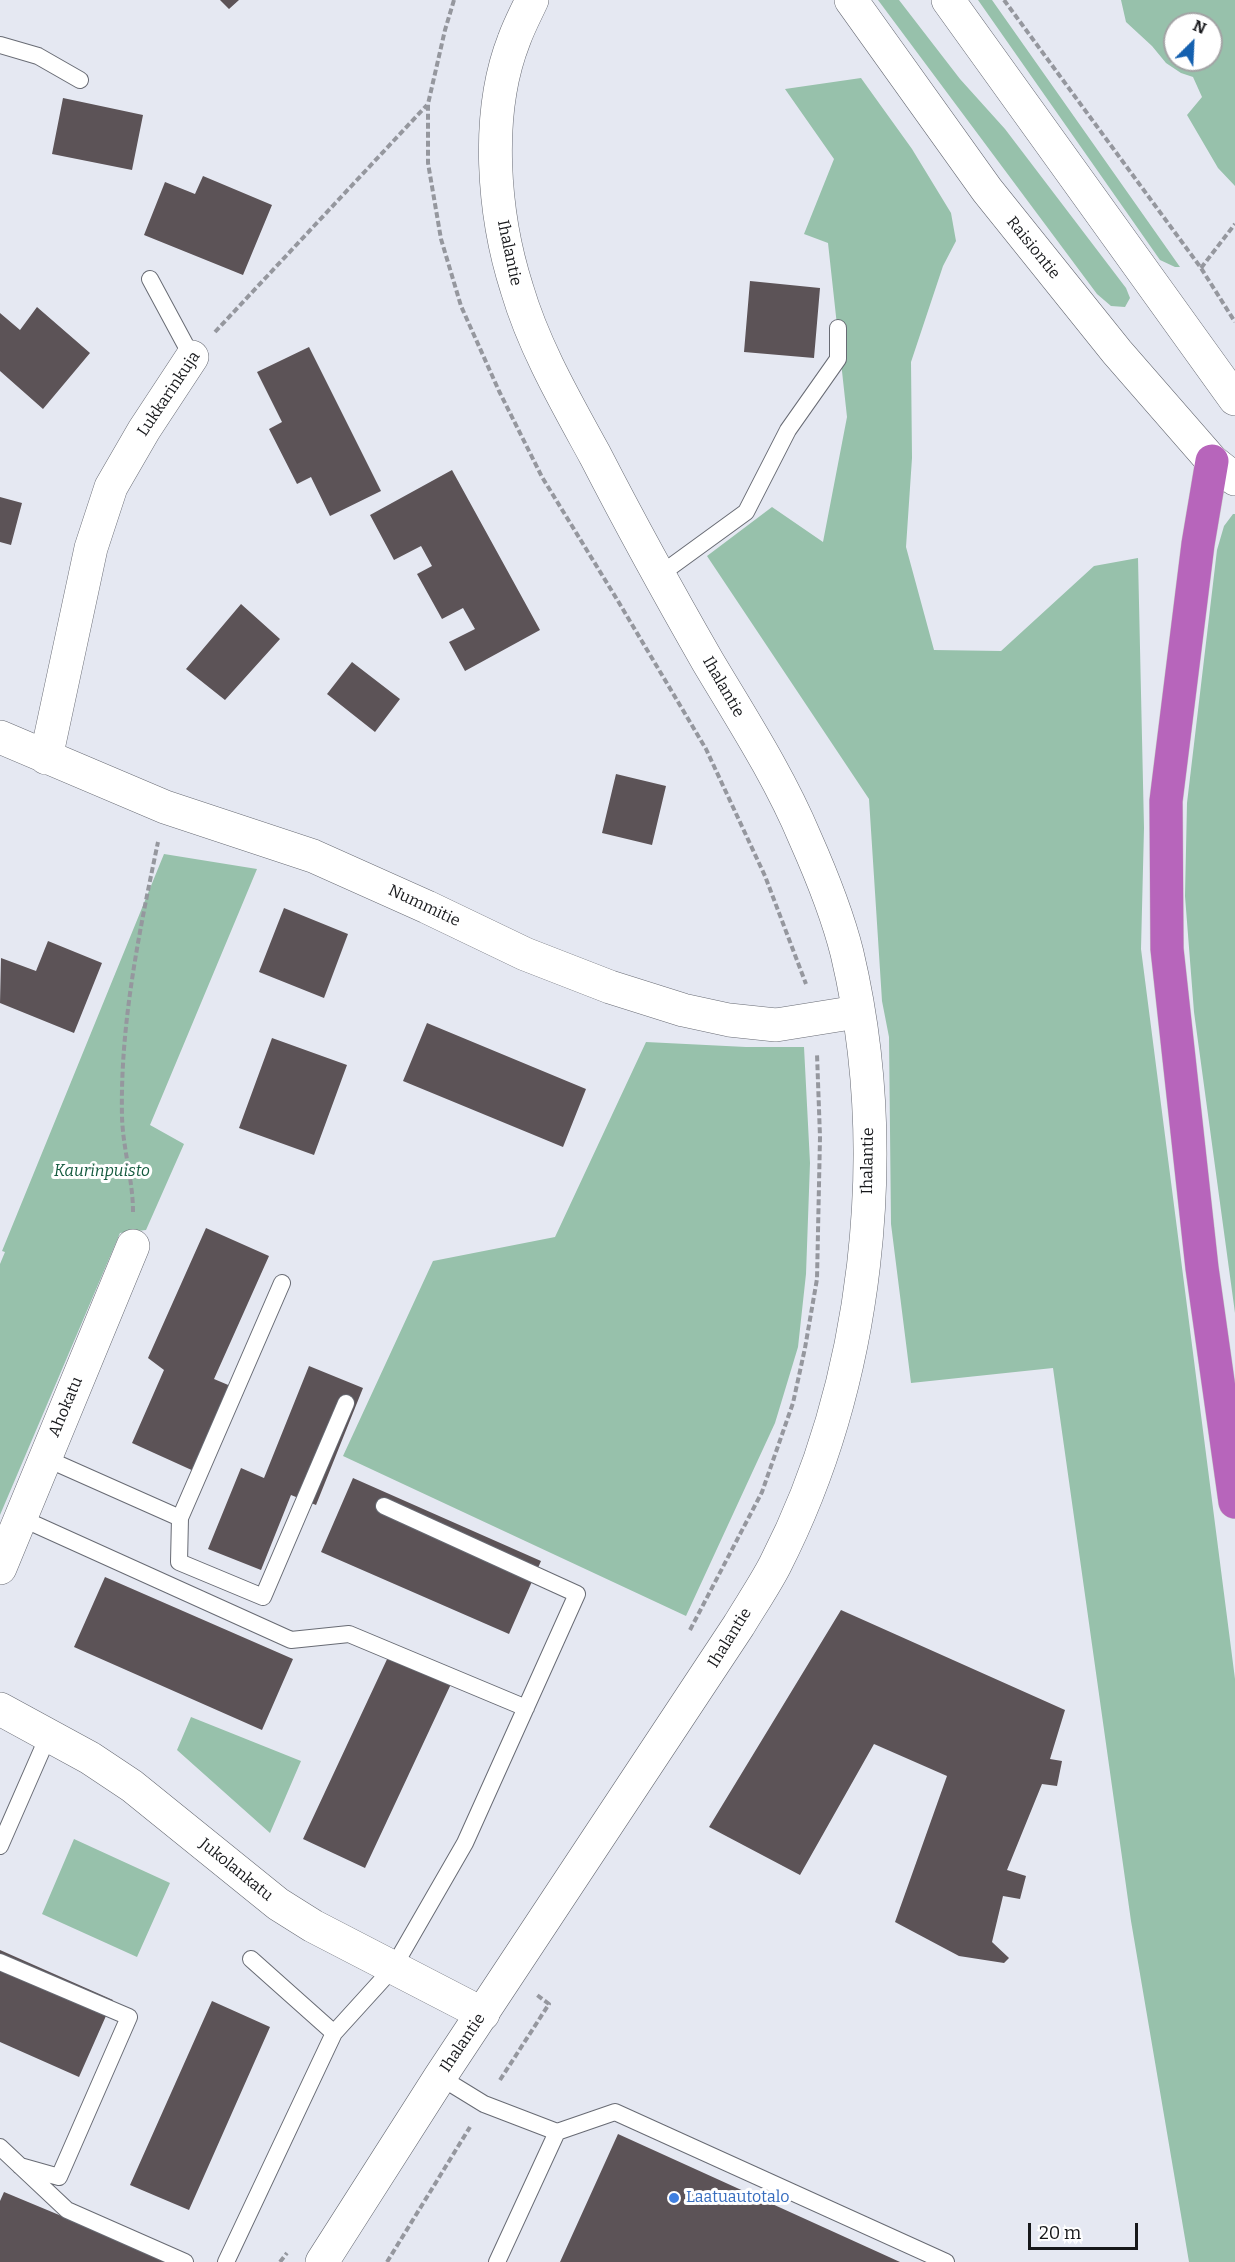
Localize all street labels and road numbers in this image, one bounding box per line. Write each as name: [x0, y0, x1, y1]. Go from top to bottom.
street label: Raisiontie: [1002, 213, 1064, 283]
street label: Ihalantie: [493, 218, 525, 288]
street label: Lukkarinkuja: [134, 348, 204, 440]
street label: Ihalantie: [698, 653, 748, 721]
street label: Nummitie: [385, 881, 463, 931]
street label: Ihalantie: [858, 1127, 878, 1195]
street label: Ahokatu: [45, 1374, 87, 1440]
street label: Ihalantie: [704, 1605, 756, 1671]
street label: Jukolankatu: [195, 1835, 277, 1905]
street label: Ihalantie: [436, 2010, 490, 2076]

